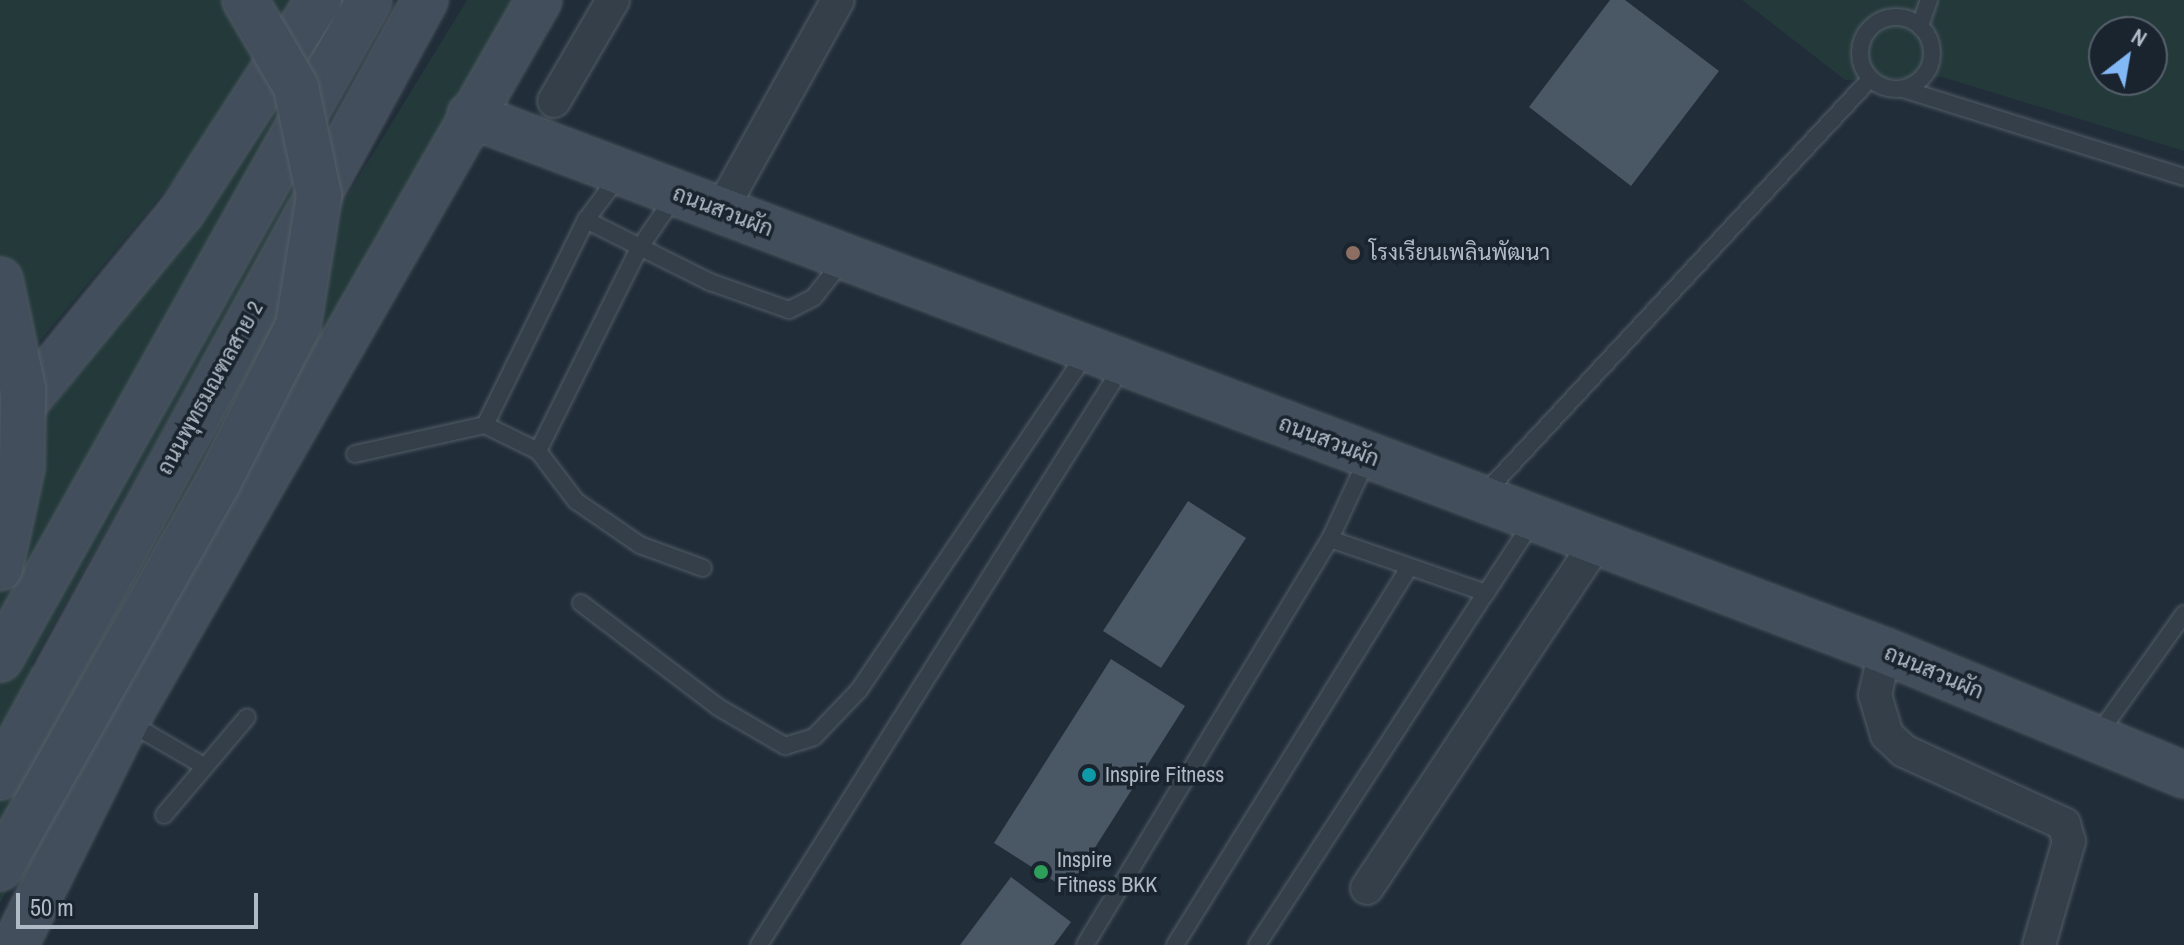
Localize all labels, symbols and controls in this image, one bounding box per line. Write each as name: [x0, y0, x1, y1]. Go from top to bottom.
north arrow: [2088, 16, 2168, 96]
text: N: [2126, 21, 2153, 53]
street label: ถนนสวนผัก: [669, 180, 777, 242]
place label: โรงเรียนเพลินพัฒนา: [1369, 240, 1550, 266]
marker: โรงเรียนเพลินพัฒนา: [1344, 244, 1362, 262]
street label: ถนนพุทธมณฑลสาย 2: [151, 297, 269, 479]
street label: ถนนสวนผัก: [1275, 410, 1383, 472]
street label: ถนนสวนผัก: [1880, 639, 1988, 705]
place label: Inspire Fitness: [1105, 762, 1224, 788]
marker: Inspire Fitness: [1080, 766, 1098, 784]
place label: Inspire Fitness BKK: [1057, 846, 1157, 898]
marker: Inspire Fitness BKK: [1032, 863, 1050, 881]
scale bar: [20, 877, 262, 927]
text: 50 m: [30, 891, 74, 923]

